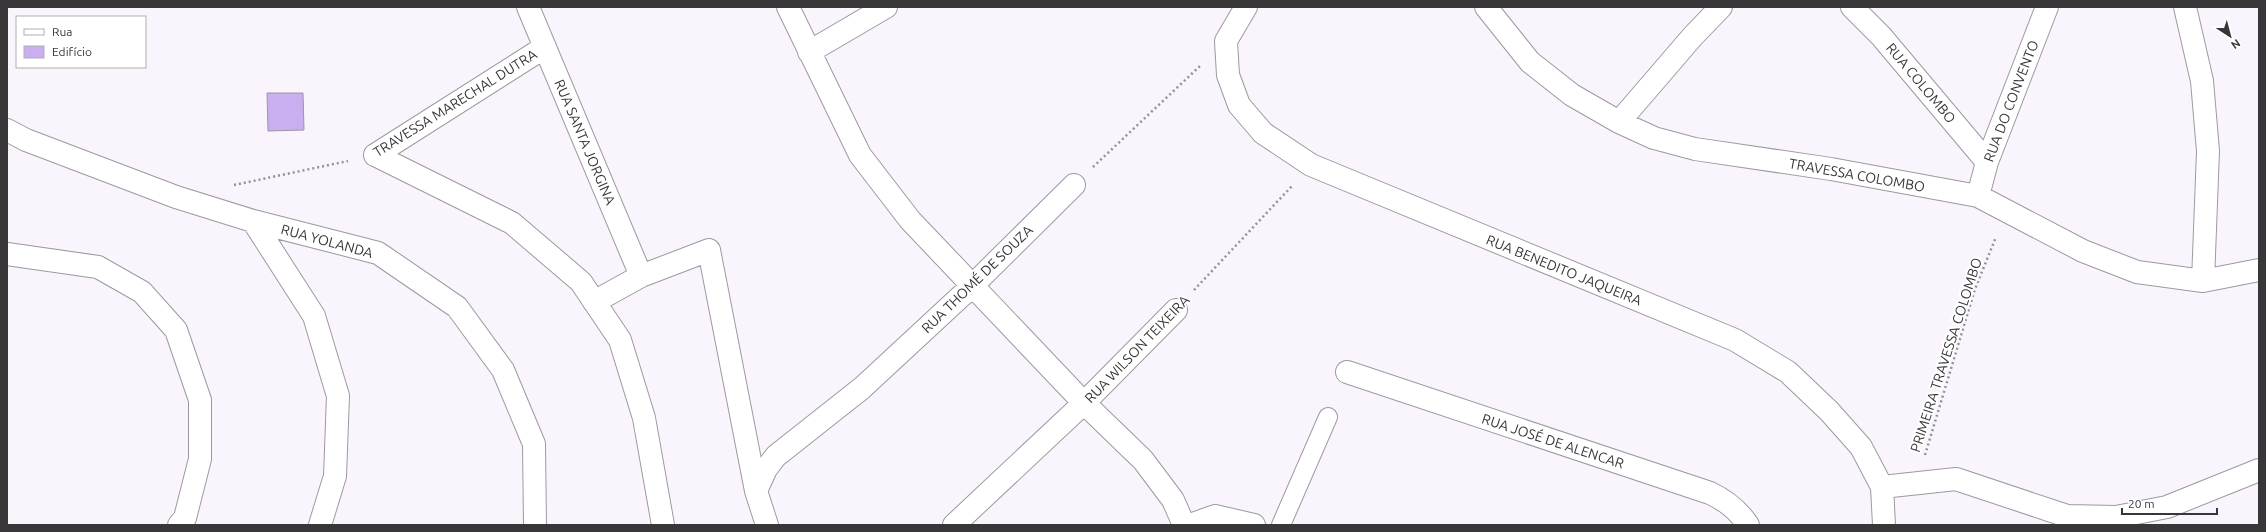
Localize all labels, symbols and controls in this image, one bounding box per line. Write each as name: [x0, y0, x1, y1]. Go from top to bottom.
legend: [16, 16, 146, 68]
north arrow: [2210, 16, 2250, 56]
text: Rua: [52, 25, 73, 38]
text: N: [2229, 37, 2243, 51]
street label: RUA DO CONVENTO: [1980, 38, 2042, 164]
street label: RUA COLOMBO: [1883, 40, 1959, 126]
text: Edifício: [52, 45, 92, 58]
street label: TRAVESSA MARECHAL DUTRA: [370, 46, 540, 160]
street label: RUA SANTA JORGINA: [551, 77, 619, 207]
street label: TRAVESSA COLOMBO: [1788, 155, 1926, 195]
street label: RUA YOLANDA: [279, 221, 375, 261]
street label: RUA THOMÉ DE SOUZA: [917, 221, 1036, 336]
street label: RUA BENEDITO JAQUEIRA: [1484, 231, 1644, 309]
street label: PRIMEIRA TRAVESSA COLOMBO: [1907, 256, 1985, 454]
street label: RUA WILSON TEIXEIRA: [1081, 292, 1193, 406]
street label: RUA JOSÉ DE ALENCAR: [1480, 409, 1627, 472]
scale bar: [2122, 490, 2217, 516]
text: 20 m: [2128, 497, 2155, 510]

